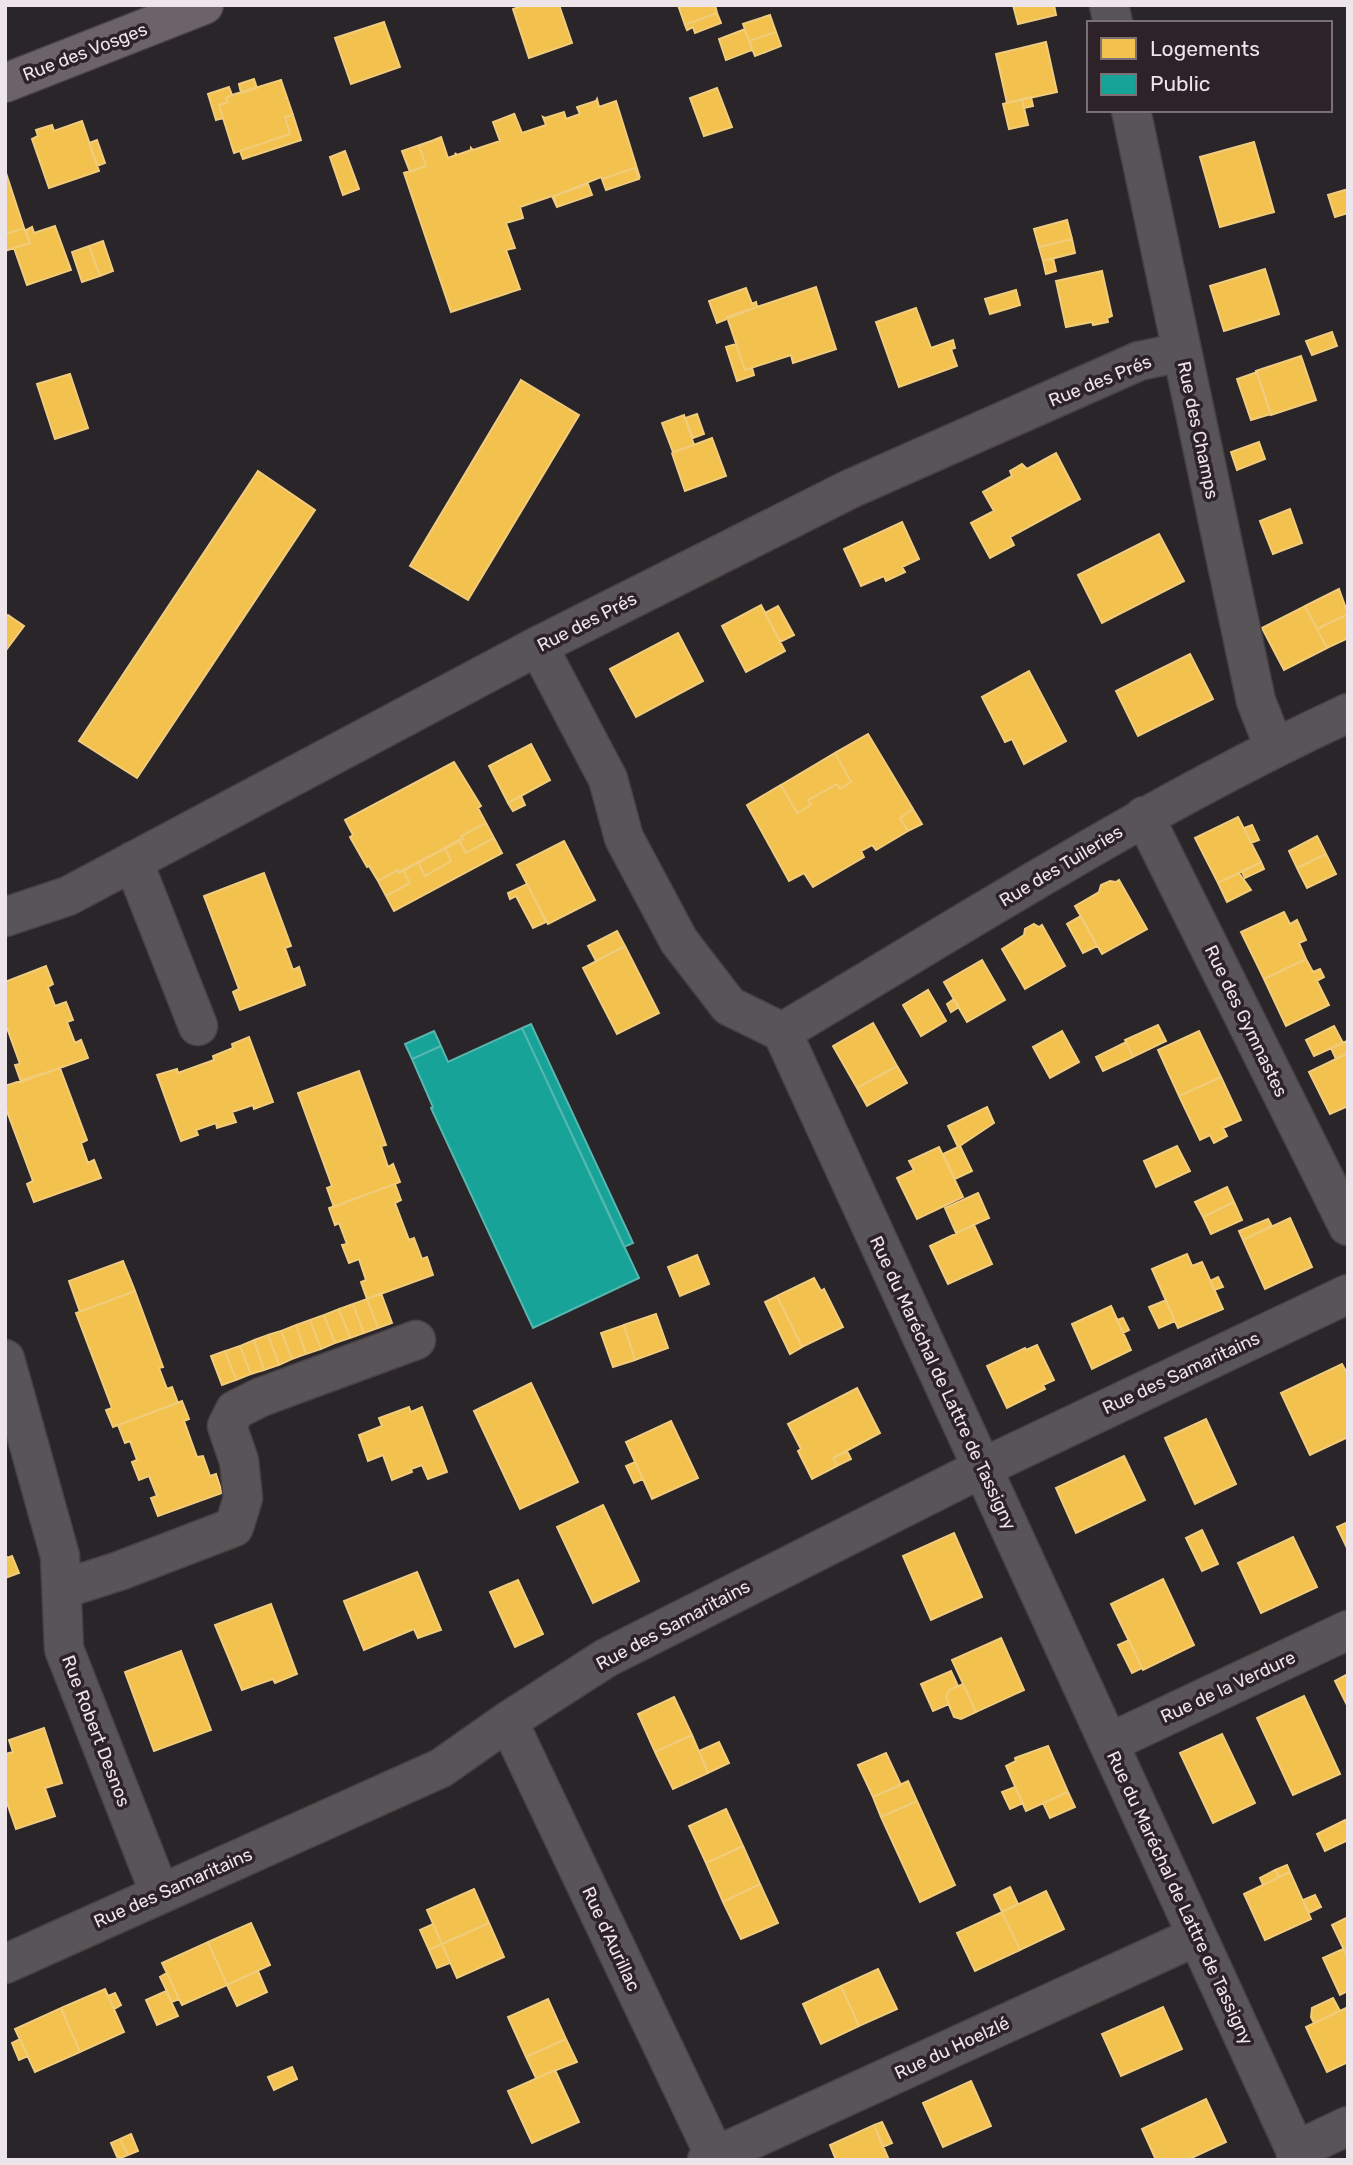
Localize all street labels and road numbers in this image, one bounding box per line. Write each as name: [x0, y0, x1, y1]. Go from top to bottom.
street label: Rue des Vosges: [20, 18, 150, 86]
street label: Rue des Prés: [1045, 350, 1155, 412]
street label: Rue des Champs: [1173, 359, 1223, 501]
street label: Rue des Prés: [533, 587, 641, 657]
street label: Rue des Tuileries: [995, 820, 1127, 912]
street label: Rue des Gymnastes: [1200, 942, 1292, 1100]
street label: Rue du Maréchal de Lattre de Tassigny: [865, 1233, 1021, 1533]
street label: Rue des Samaritains: [1099, 1327, 1263, 1419]
street label: Rue des Samaritains: [592, 1575, 754, 1675]
street label: Rue de la Verdure: [1157, 1646, 1299, 1728]
street label: Rue Robert Desnos: [57, 1652, 135, 1810]
street label: Rue du Maréchal de Lattre de Tassigny: [1102, 1748, 1258, 2048]
street label: Rue des Samaritains: [90, 1843, 256, 1933]
street label: Rue d'Aurillac: [577, 1883, 645, 1995]
street label: Rue du Hoelzlé: [891, 2012, 1013, 2084]

